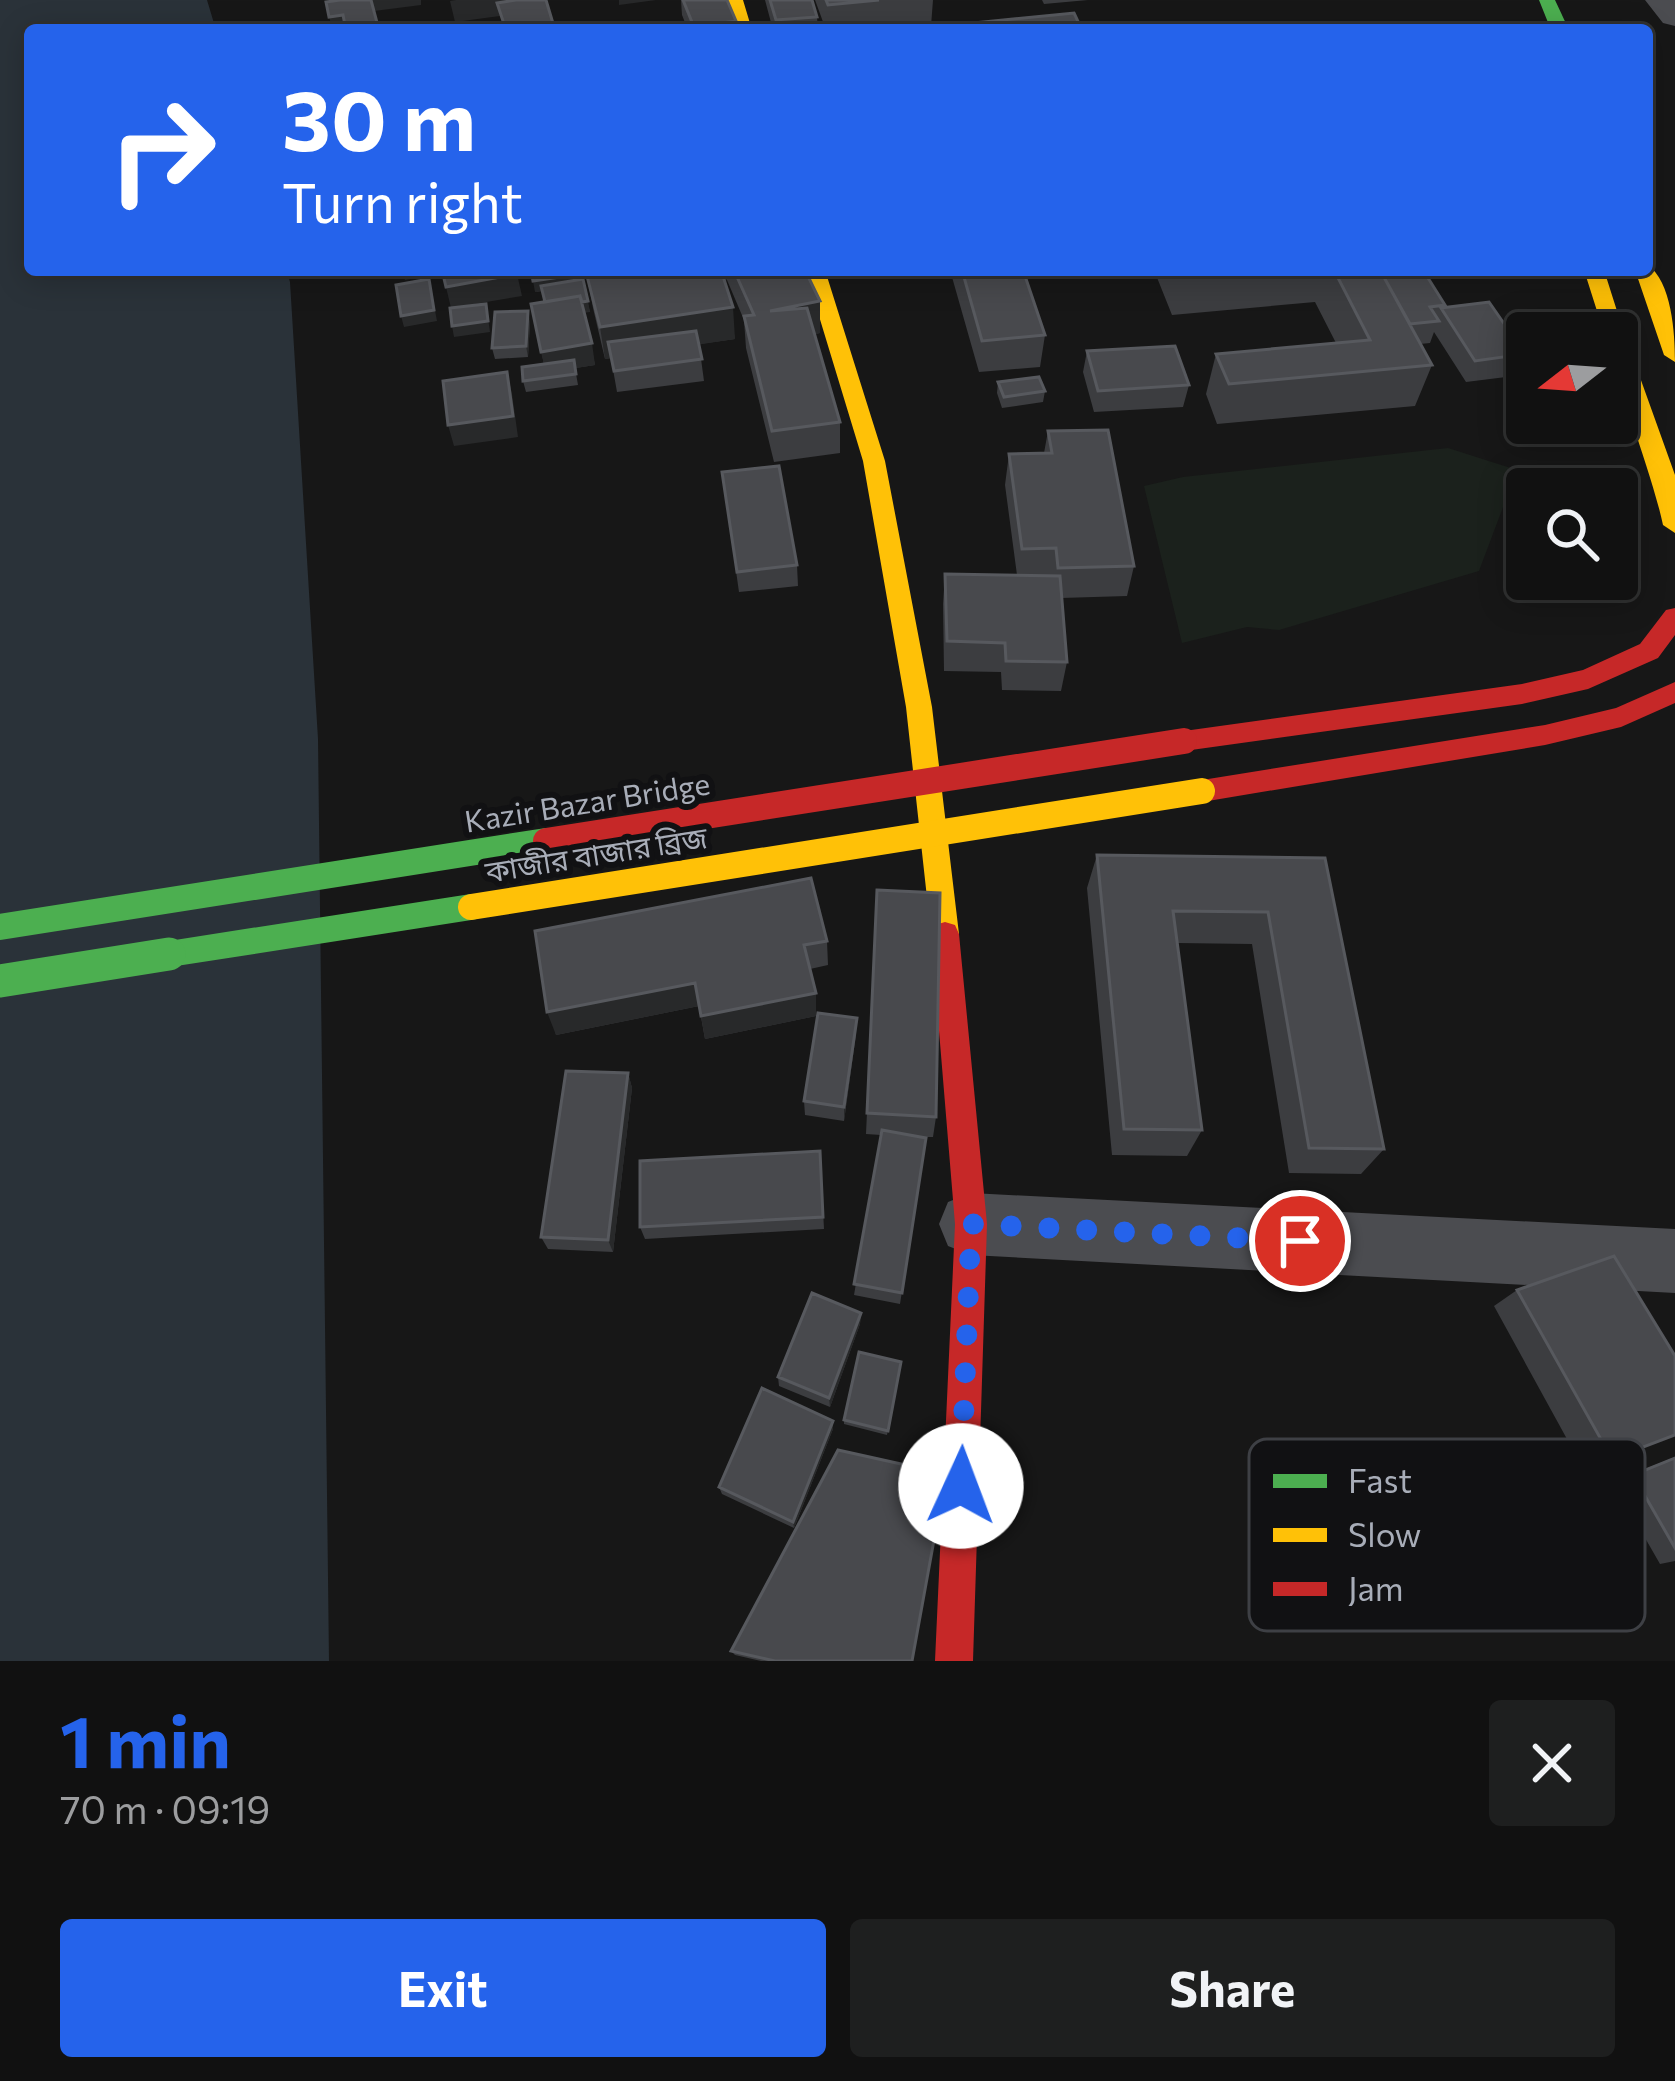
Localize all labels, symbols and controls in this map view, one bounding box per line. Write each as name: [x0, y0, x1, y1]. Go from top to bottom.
text: 30 m: [282, 66, 476, 168]
icon: right: [84, 72, 240, 228]
text: Turn right: [282, 168, 523, 234]
north arrow: [1506, 312, 1638, 444]
map controls: [1506, 312, 1638, 600]
button: search: [1506, 468, 1638, 600]
street label: Kazir Bazar Bridge: [462, 763, 712, 839]
street label: কাজীর বাজার ব্রিজ: [481, 817, 711, 889]
pin: [1249, 1190, 1351, 1292]
icon: arrive: [1267, 1208, 1333, 1274]
position arrow: [898, 1423, 1024, 1549]
legend: [1249, 1439, 1645, 1631]
text: Fast: [1348, 1459, 1412, 1500]
text: Slow: [1348, 1513, 1421, 1554]
text: Jam: [1348, 1567, 1404, 1608]
text: 1 min: [60, 1695, 231, 1783]
button: close: [1489, 1700, 1615, 1826]
text: 70 m · 09:19: [60, 1784, 270, 1832]
button: Exit: [60, 1919, 826, 2057]
button: Share: [850, 1919, 1615, 2057]

